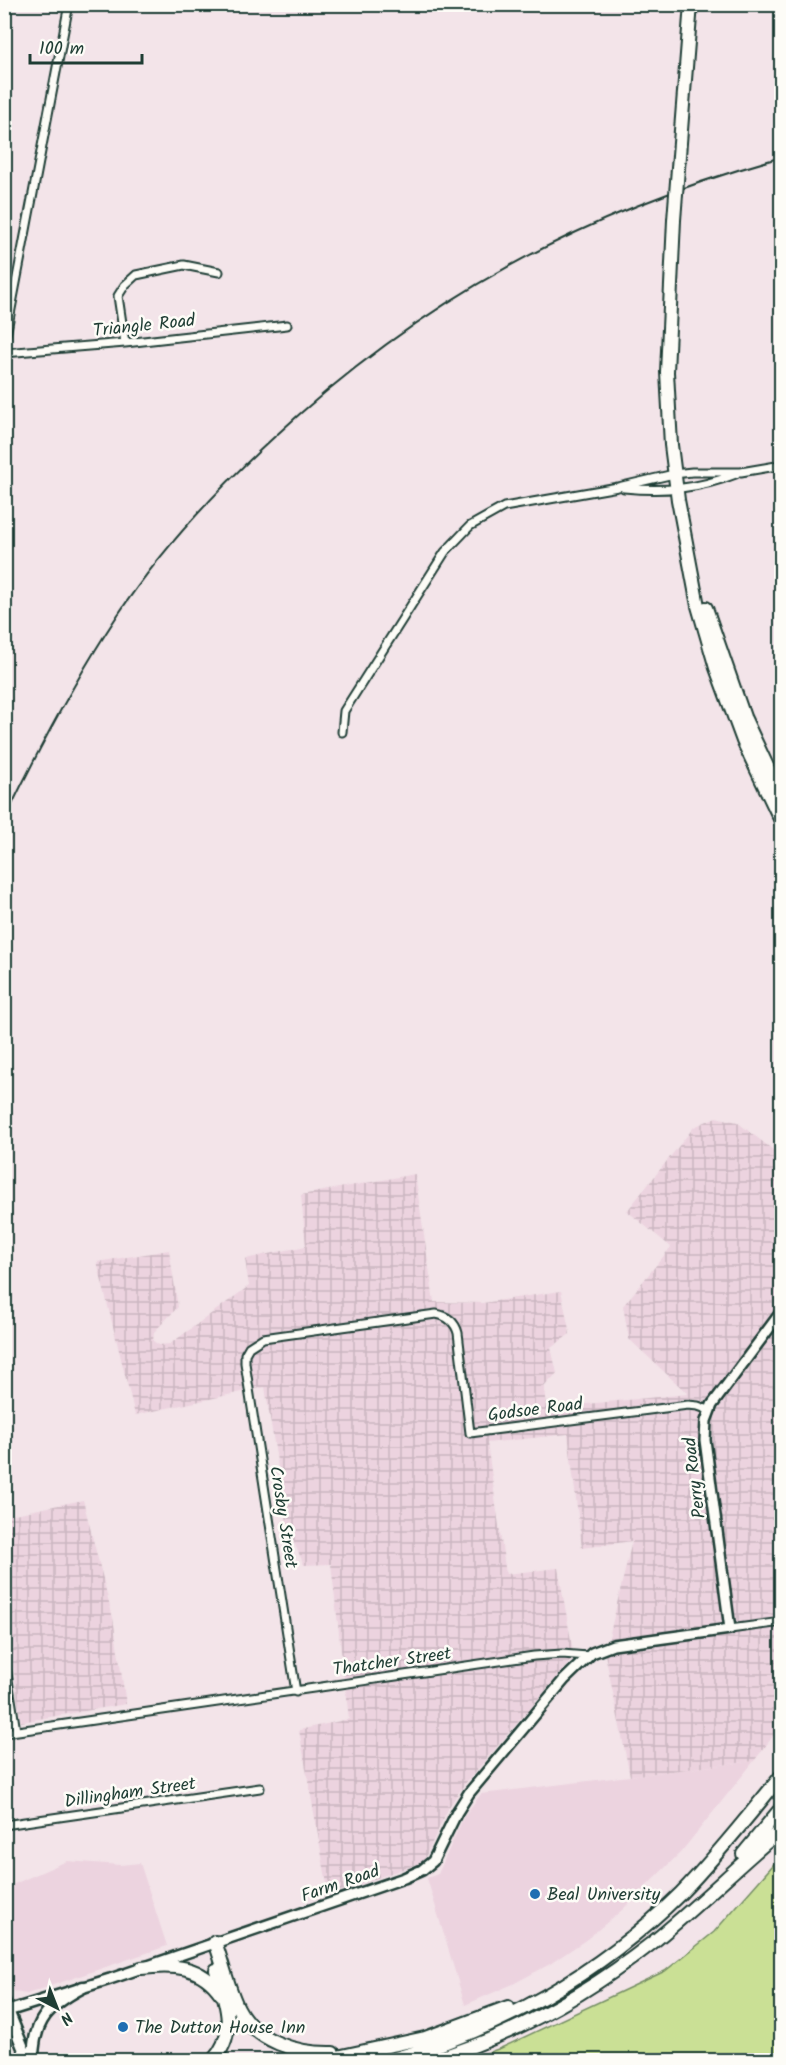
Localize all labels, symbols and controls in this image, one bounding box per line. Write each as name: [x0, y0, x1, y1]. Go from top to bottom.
scale bar: [30, 27, 142, 65]
text: 100 m: [39, 35, 84, 64]
street label: Triangle Road: [92, 307, 198, 346]
street label: Godsoe Road: [486, 1390, 585, 1431]
street label: Perry Road: [676, 1435, 715, 1520]
street label: Crosby Street: [260, 1464, 305, 1572]
street label: Thatcher Street: [331, 1640, 454, 1685]
street label: Dillingham Street: [63, 1770, 199, 1817]
street label: Farm Road: [297, 1857, 385, 1911]
place label: Beal University: [547, 1881, 661, 1910]
marker: Beal University: [528, 1887, 542, 1901]
north arrow: [27, 1978, 87, 2038]
text: N: [54, 2005, 78, 2031]
place label: The Dutton House Inn: [135, 2014, 305, 2043]
marker: The Dutton House Inn: [116, 2020, 130, 2034]

